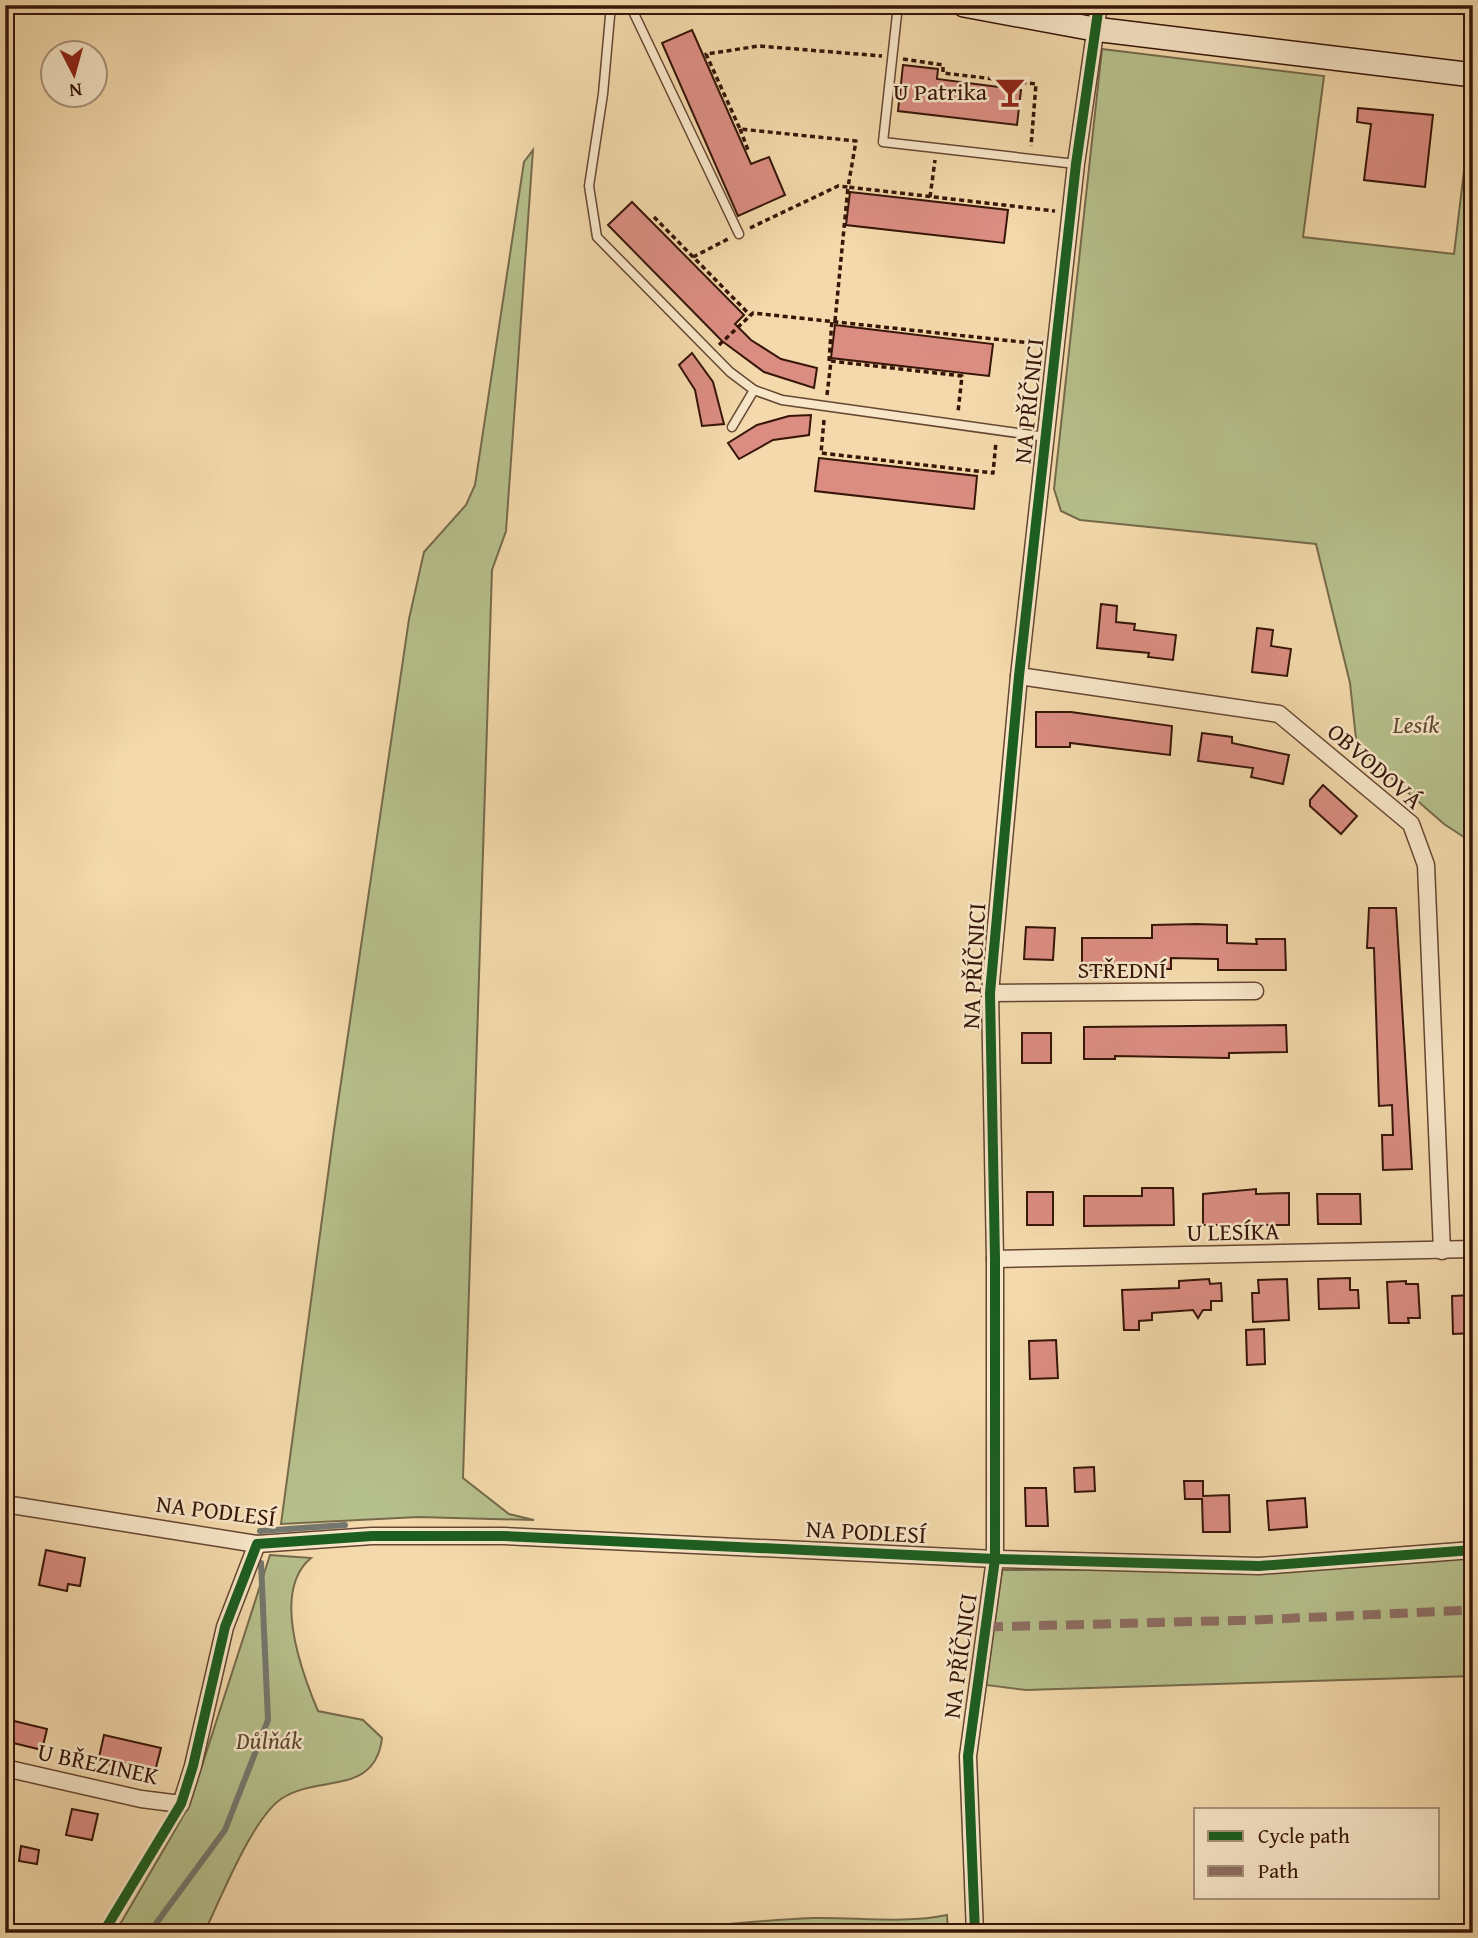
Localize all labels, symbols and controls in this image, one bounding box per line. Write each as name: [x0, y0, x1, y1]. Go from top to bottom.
north arrow: [38, 38, 108, 108]
place label: U Patrika: [893, 74, 988, 109]
bar icon: U Patrika: [993, 75, 1027, 109]
text: N: [68, 76, 84, 106]
street label: NA PŘÍČNICI: [1005, 336, 1053, 466]
park label: Lesík: [1392, 707, 1439, 742]
street label: OBVODOVÁ: [1320, 714, 1431, 817]
street label: NA PŘÍČNICI: [953, 902, 994, 1030]
street label: STŘEDNÍ: [1078, 952, 1167, 987]
street label: U LESÍKA: [1186, 1213, 1280, 1250]
street label: NA PODLESÍ: [154, 1486, 279, 1535]
street label: NA PODLESÍ: [805, 1511, 928, 1552]
street label: NA PŘÍČNICI: [933, 1591, 986, 1721]
park label: Důlňák: [235, 1723, 302, 1758]
street label: U BŘEZINEK: [34, 1734, 163, 1794]
legend: [1194, 1808, 1440, 1899]
text: Cycle path: [1258, 1820, 1350, 1851]
text: Path: [1258, 1855, 1299, 1886]

